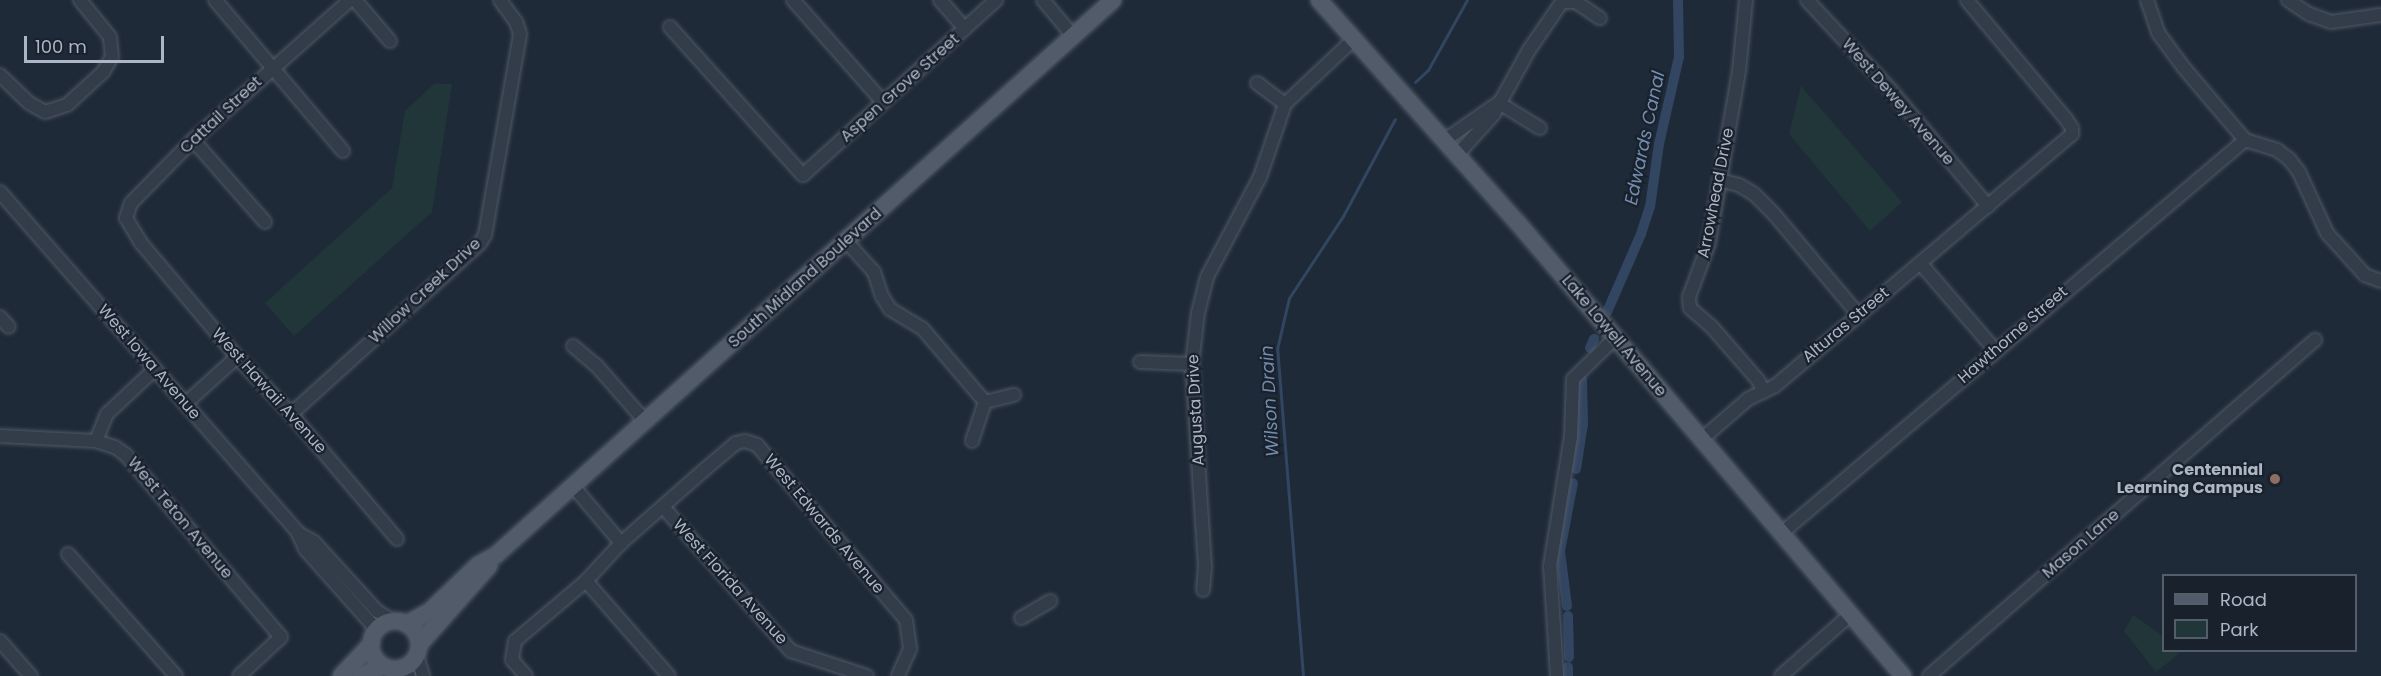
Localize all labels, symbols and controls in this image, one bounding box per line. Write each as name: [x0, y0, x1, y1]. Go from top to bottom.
scale bar: [27, 24, 166, 62]
street label: Aspen Grove Street: [837, 30, 963, 146]
text: 100 m: [35, 34, 87, 59]
street label: West Dewey Avenue: [1838, 35, 1958, 169]
water label: Edwards Canal: [1620, 69, 1670, 207]
street label: Cattail Street: [176, 72, 266, 158]
street label: Arrowhead Drive: [1694, 126, 1738, 260]
street label: South Midland Boulevard: [724, 204, 886, 352]
street label: Willow Creek Drive: [365, 234, 485, 348]
street label: Lake Lowell Avenue: [1558, 271, 1670, 401]
street label: Hawthorne Street: [1954, 282, 2072, 388]
street label: Alturas Street: [1799, 283, 1893, 367]
street label: West Iowa Avenue: [94, 300, 204, 424]
street label: West Hawaii Avenue: [208, 324, 330, 458]
water label: Wilson Drain: [1256, 345, 1284, 457]
street label: Augusta Drive: [1183, 354, 1209, 466]
street label: West Edwards Avenue: [760, 450, 888, 598]
street label: West Teton Avenue: [123, 453, 237, 583]
place label: Centennial Learning Campus: [2117, 460, 2263, 498]
marker: Centennial Learning Campus: [2268, 472, 2282, 486]
street label: Mason Lane: [2039, 505, 2123, 583]
street label: West Florida Avenue: [669, 515, 791, 649]
legend: [2162, 574, 2357, 652]
text: Road: [2220, 587, 2267, 612]
text: Park: [2220, 617, 2259, 642]

